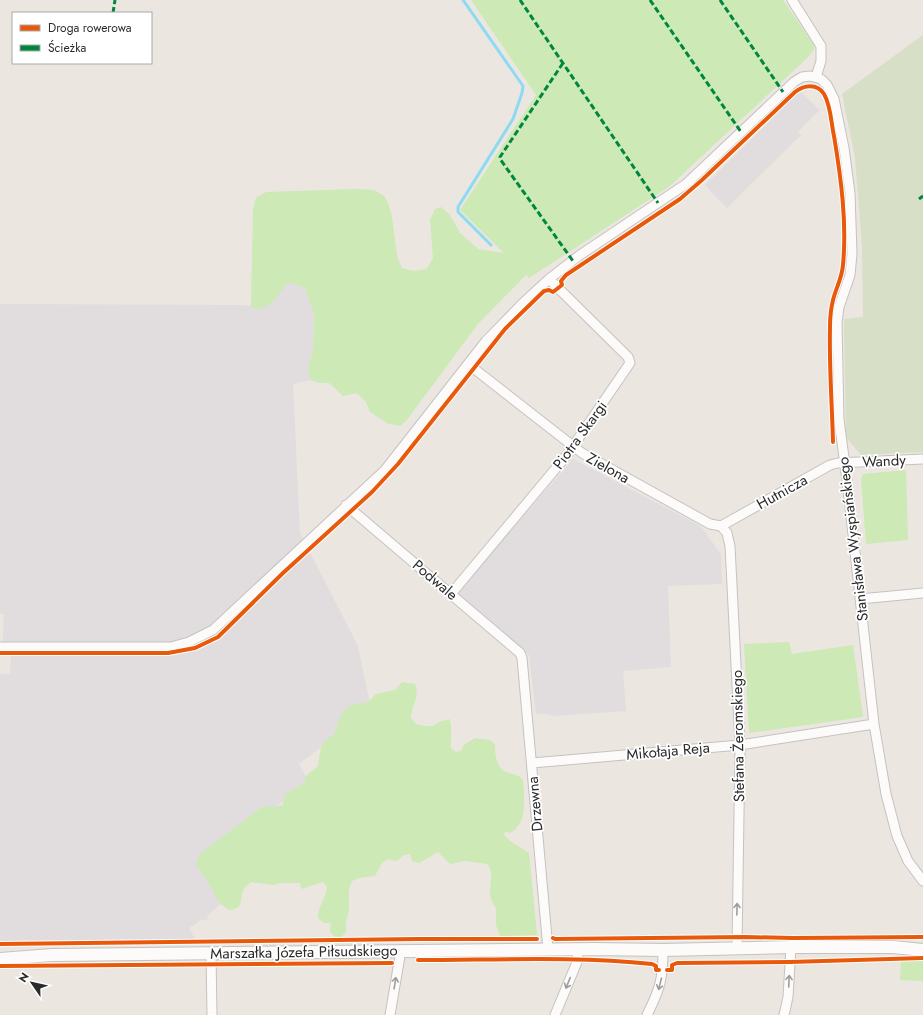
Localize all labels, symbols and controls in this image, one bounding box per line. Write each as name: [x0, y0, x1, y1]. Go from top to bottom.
legend: [12, 12, 152, 64]
text: Droga rowerowa: [48, 19, 132, 37]
text: Ścieżka: [48, 39, 86, 57]
street label: Piotra Skargi: [548, 396, 612, 474]
street label: Zielona: [582, 447, 634, 489]
street label: Wandy: [862, 449, 907, 473]
street label: Stanisława Wyspiańskiego: [832, 456, 874, 622]
street label: Hutnicza: [752, 469, 812, 515]
street label: Podwale: [408, 555, 463, 606]
street label: Stefana Żeromskiego: [726, 670, 750, 802]
street label: Mikołaja Reja: [625, 736, 711, 766]
street label: Drzewna: [522, 776, 548, 832]
one-way arrow: [733, 903, 741, 916]
street label: Marszałka Józefa Piłsudskiego: [210, 939, 398, 965]
north arrow: [12, 963, 52, 1003]
text: N: [15, 969, 33, 986]
one-way arrow: [786, 975, 793, 988]
one-way arrow: [564, 976, 571, 988]
one-way arrow: [392, 977, 400, 990]
one-way arrow: [656, 977, 664, 990]

